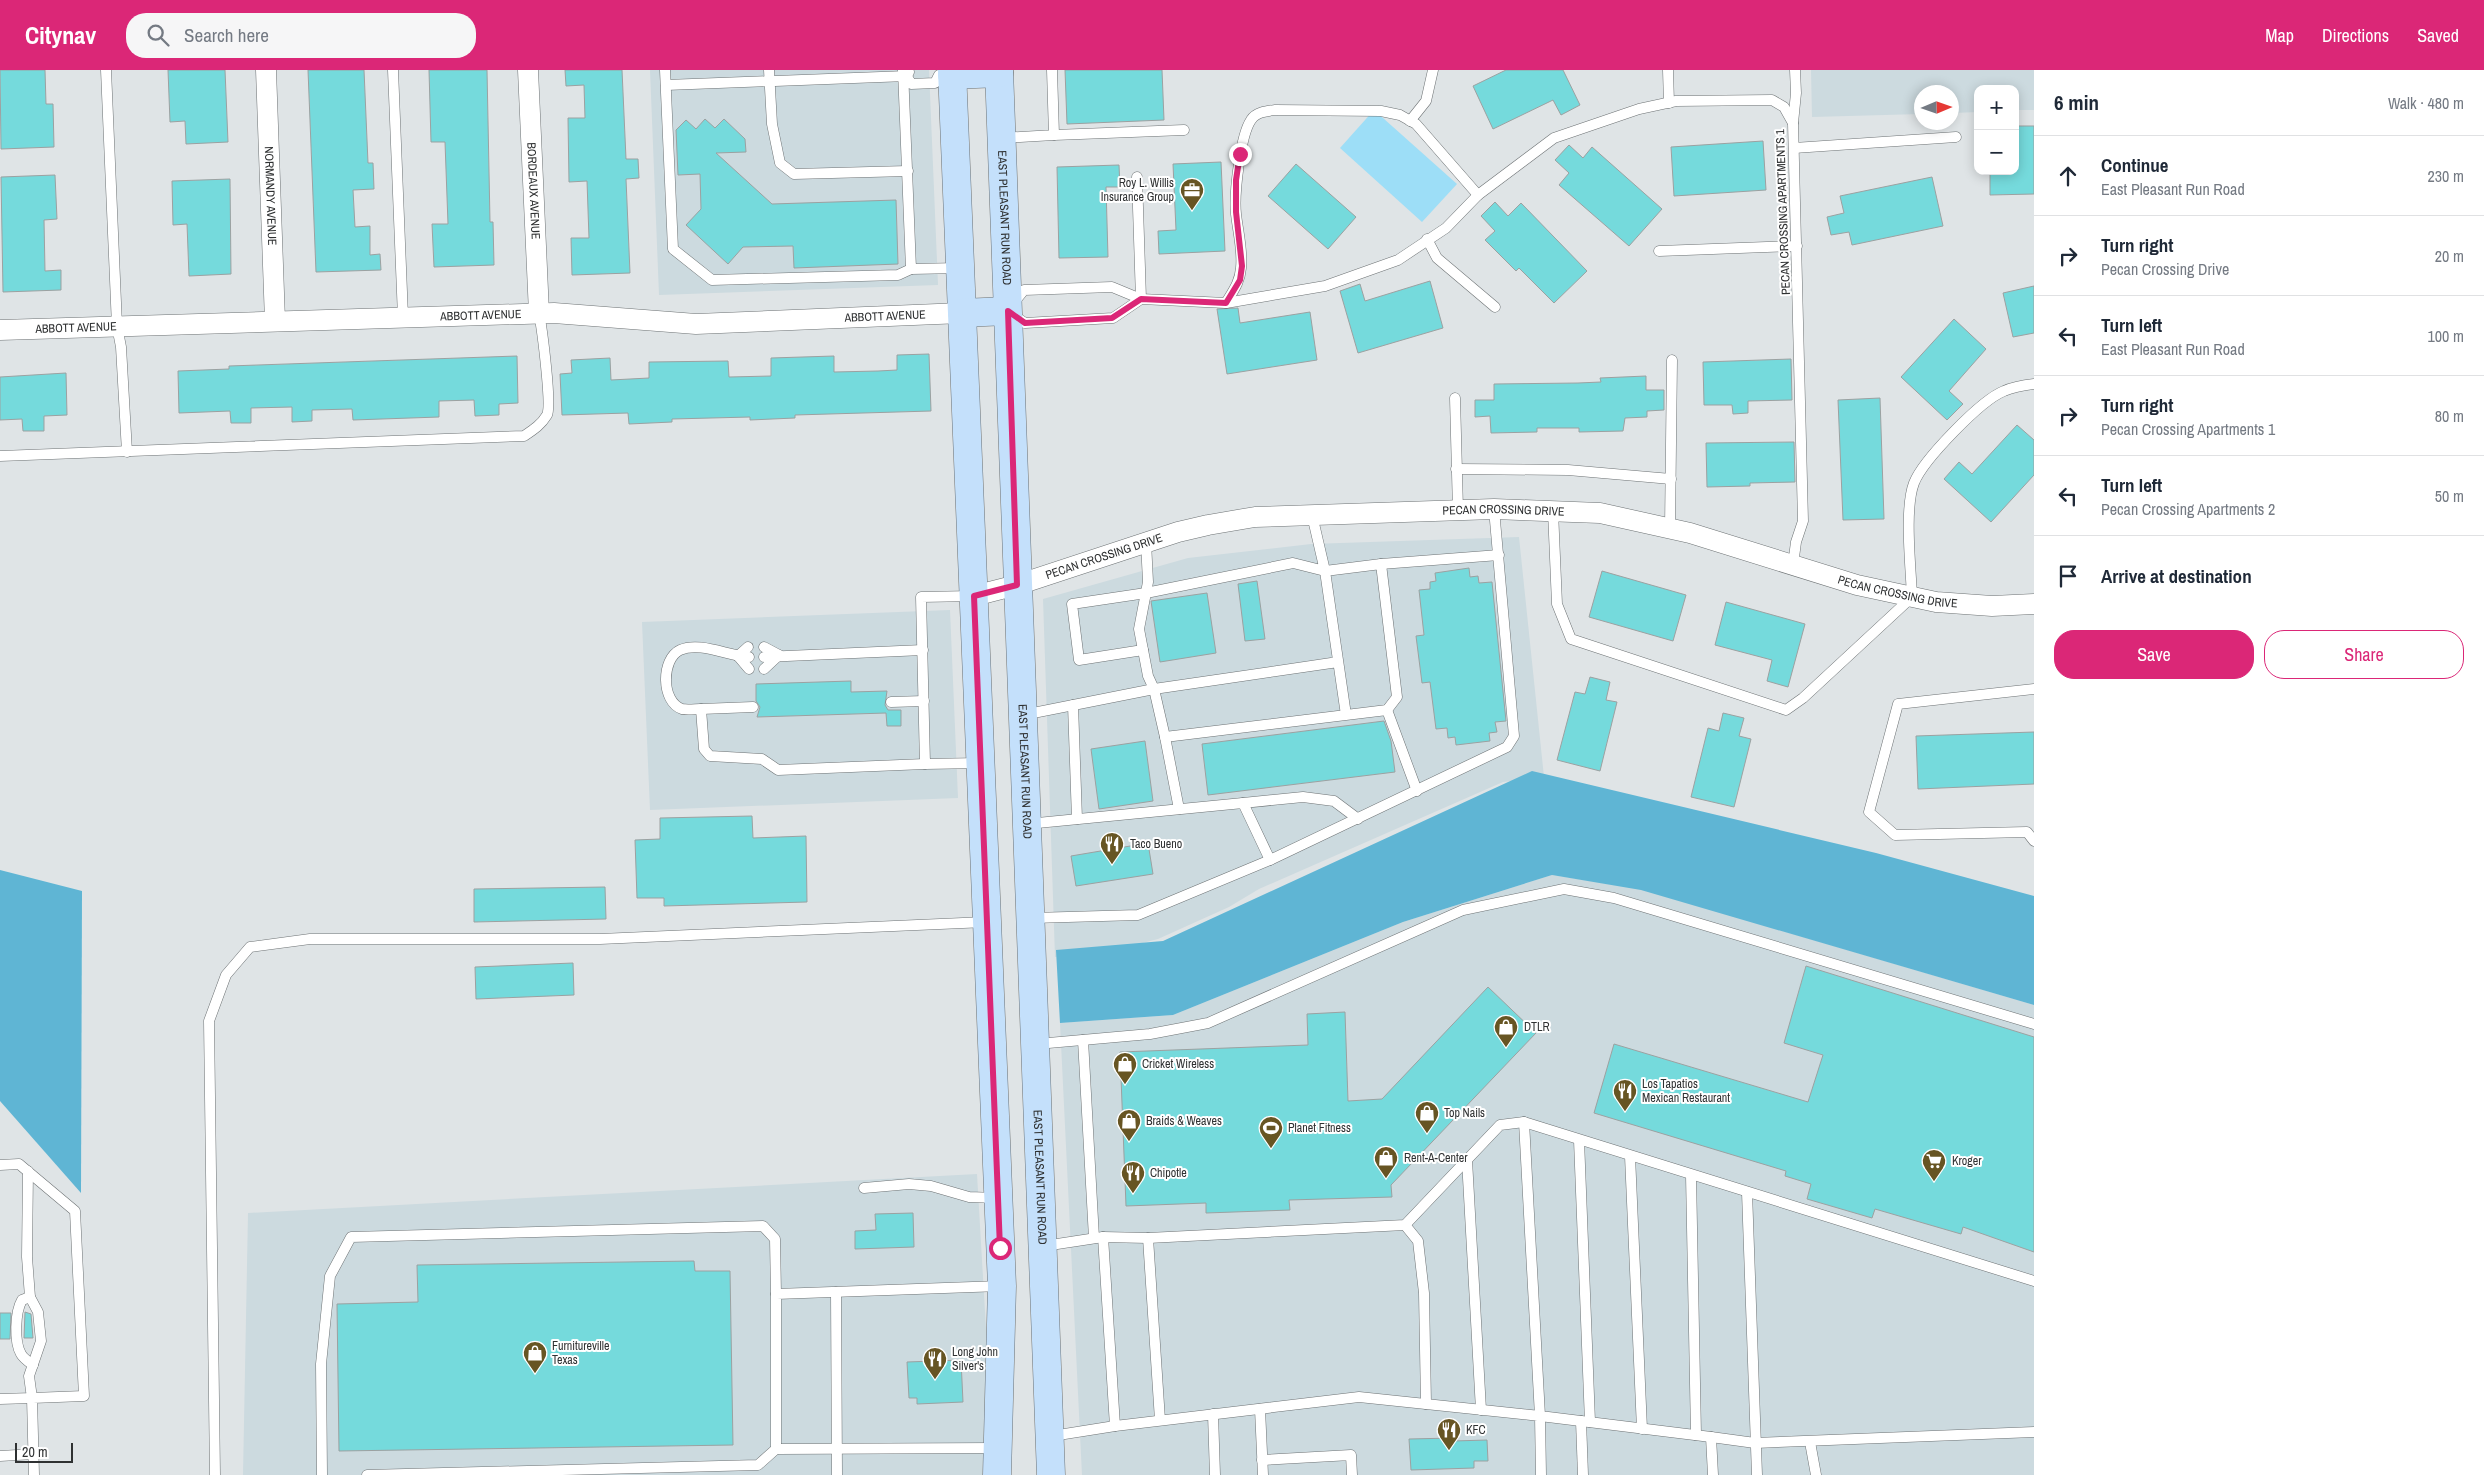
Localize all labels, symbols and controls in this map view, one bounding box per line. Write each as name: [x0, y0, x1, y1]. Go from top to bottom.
search box: [126, 13, 476, 58]
text: Citynav: [25, 19, 96, 51]
icon: search: [144, 21, 172, 49]
text: Search here: [184, 22, 269, 48]
text: Map: [2265, 23, 2294, 48]
text: Directions: [2322, 23, 2389, 48]
text: Saved: [2417, 23, 2459, 48]
north arrow: [1914, 85, 1959, 130]
map controls: [1974, 85, 2019, 175]
button: +: [1974, 85, 2019, 130]
text: 6 min: [2054, 88, 2099, 117]
text: Walk · 480 m: [2388, 92, 2464, 114]
street label: PECAN CROSSING APARTMENTS 1: [1772, 128, 1794, 295]
button: −: [1974, 130, 2019, 175]
street label: BORDEAUX AVENUE: [523, 142, 544, 240]
route end: [1229, 143, 1252, 166]
street label: NORMANDY AVENUE: [261, 146, 280, 246]
street label: EAST PLEASANT RUN ROAD: [994, 150, 1015, 286]
text: Continue: [2101, 152, 2169, 178]
icon: ahead: [2054, 162, 2082, 190]
text: 230 m: [2428, 165, 2464, 187]
place label: Roy L. Willis Insurance Group: [1101, 175, 1174, 205]
office icon: Roy L. Willis Insurance Group: [1179, 177, 1205, 211]
text: East Pleasant Run Road: [2101, 178, 2245, 200]
text: Turn right: [2101, 232, 2173, 258]
icon: right: [2054, 242, 2082, 270]
text: 20 m: [2435, 245, 2464, 267]
text: Pecan Crossing Drive: [2101, 258, 2229, 280]
street label: ABBOTT AVENUE: [439, 306, 522, 325]
street label: ABBOTT AVENUE: [843, 307, 926, 326]
text: Turn left: [2101, 312, 2162, 338]
street label: ABBOTT AVENUE: [34, 318, 117, 337]
icon: left: [2054, 322, 2082, 350]
text: 100 m: [2428, 325, 2464, 347]
text: East Pleasant Run Road: [2101, 338, 2245, 360]
text: Turn right: [2101, 392, 2173, 418]
icon: right: [2054, 402, 2082, 430]
text: 80 m: [2435, 405, 2464, 427]
text: Pecan Crossing Apartments 1: [2101, 418, 2275, 440]
text: Turn left: [2101, 472, 2162, 498]
icon: left: [2054, 482, 2082, 510]
text: 50 m: [2435, 485, 2464, 507]
text: Pecan Crossing Apartments 2: [2101, 498, 2275, 520]
street label: PECAN CROSSING DRIVE: [1442, 501, 1565, 520]
street label: PECAN CROSSING DRIVE: [1044, 530, 1165, 583]
icon: arrive: [2054, 562, 2082, 590]
text: Arrive at destination: [2101, 563, 2252, 589]
street label: PECAN CROSSING DRIVE: [1836, 571, 1958, 612]
button: Save: [2054, 630, 2254, 679]
button: Share: [2264, 630, 2464, 679]
street label: EAST PLEASANT RUN ROAD: [1014, 704, 1035, 839]
restaurant icon: Taco Bueno: [1099, 831, 1125, 865]
place label: Taco Bueno: [1130, 836, 1182, 852]
shop icon: DTLR: [1493, 1014, 1519, 1048]
place label: DTLR: [1524, 1019, 1550, 1035]
shop icon: Cricket Wireless: [1112, 1051, 1138, 1085]
place label: Cricket Wireless: [1142, 1056, 1214, 1072]
place label: Los Tapatios Mexican Restaurant: [1642, 1076, 1730, 1106]
restaurant icon: Los Tapatios Mexican Restaurant: [1612, 1078, 1638, 1112]
shop icon: Top Nails: [1414, 1100, 1440, 1134]
place label: Top Nails: [1444, 1105, 1485, 1121]
shop icon: Braids & Weaves: [1116, 1108, 1142, 1142]
street label: EAST PLEASANT RUN ROAD: [1029, 1110, 1050, 1245]
place label: Braids & Weaves: [1146, 1113, 1222, 1129]
sports icon: Planet Fitness: [1258, 1115, 1284, 1149]
place label: Planet Fitness: [1288, 1120, 1351, 1136]
shop icon: Rent-A-Center: [1373, 1145, 1399, 1179]
supermarket icon: Kroger: [1921, 1148, 1947, 1182]
place label: Rent-A-Center: [1404, 1150, 1468, 1166]
place label: Kroger: [1952, 1153, 1982, 1169]
restaurant icon: Chipotle: [1120, 1160, 1146, 1194]
place label: Chipotle: [1150, 1165, 1187, 1181]
route start: [989, 1237, 1012, 1260]
place label: Furnitureville Texas: [552, 1338, 609, 1368]
shop icon: Furnitureville Texas: [522, 1340, 548, 1374]
place label: Long John Silver's: [952, 1344, 998, 1374]
restaurant icon: Long John Silver's: [922, 1346, 948, 1380]
restaurant icon: KFC: [1436, 1417, 1462, 1451]
place label: KFC: [1466, 1422, 1486, 1438]
scale bar: [15, 1440, 72, 1463]
text: 20 m: [22, 1443, 48, 1461]

